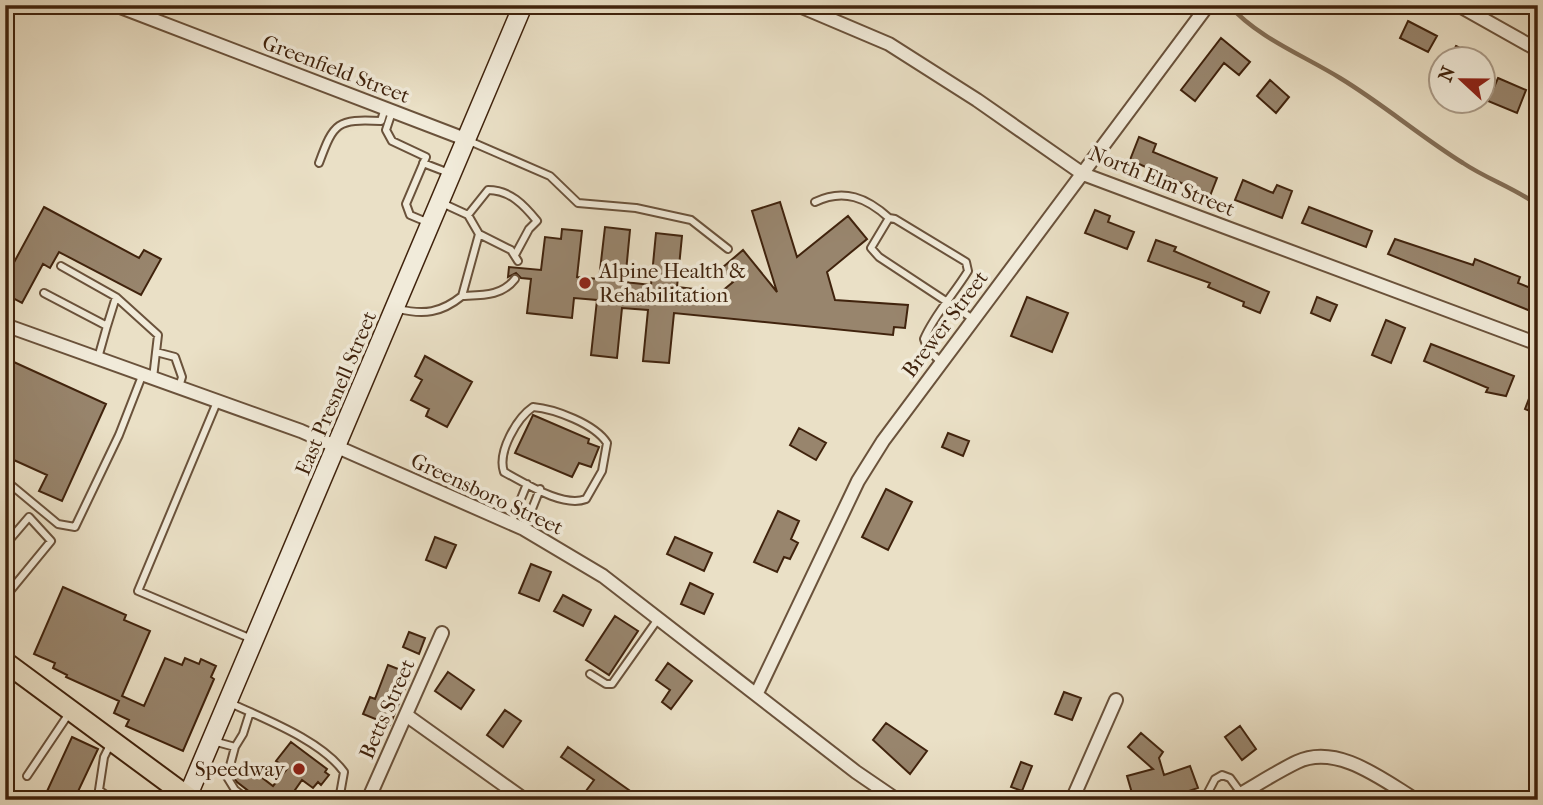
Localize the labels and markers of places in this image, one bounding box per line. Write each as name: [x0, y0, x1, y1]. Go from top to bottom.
place label: Alpine Health & Rehabilitation: [598, 259, 746, 307]
marker: Alpine Health & Rehabilitation: [577, 275, 593, 291]
place label: Speedway: [195, 757, 286, 781]
marker: Speedway: [291, 761, 307, 777]

